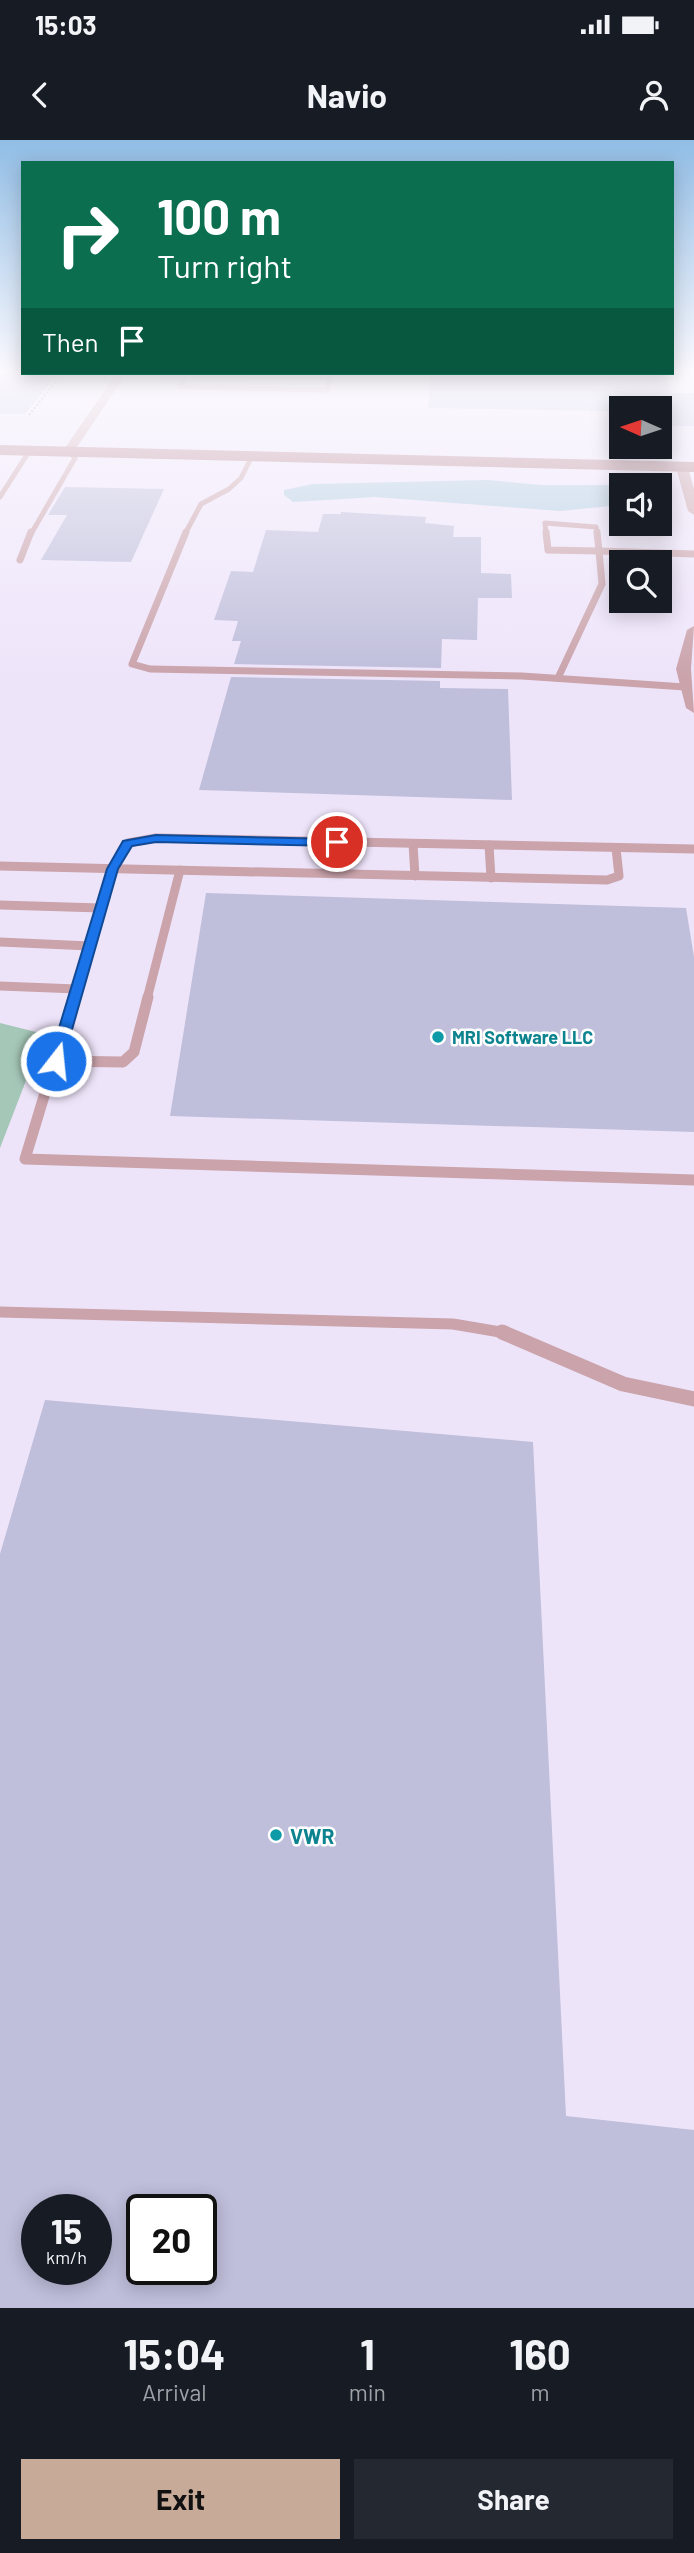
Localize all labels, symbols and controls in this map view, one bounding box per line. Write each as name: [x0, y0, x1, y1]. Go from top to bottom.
text: 15:03: [35, 9, 97, 40]
icon: back: [21, 76, 59, 114]
text: Navio: [307, 76, 387, 114]
icon: person: [635, 76, 673, 114]
text: 100 m: [157, 186, 281, 245]
icon: right: [42, 189, 133, 280]
text: Turn right: [157, 246, 292, 284]
icon: arrive: [113, 322, 151, 360]
text: Then: [42, 326, 99, 357]
north arrow: [609, 396, 672, 458]
map controls: [609, 396, 672, 613]
button: sound: [609, 473, 672, 536]
button: search: [609, 550, 672, 613]
pin: [307, 812, 367, 872]
icon: arrive: [318, 823, 356, 861]
position arrow: [19, 1024, 93, 1098]
place label: MRI Software LLC: [452, 1026, 593, 1048]
marker: MRI Software LLC: [430, 1029, 446, 1045]
place label: VWR: [290, 1823, 334, 1848]
marker: VWR: [268, 1827, 284, 1843]
speed limit sign: 20: [126, 2194, 217, 2285]
text: 15: [51, 2209, 82, 2251]
text: km/h: [46, 2246, 87, 2268]
text: 15:04: [123, 2328, 225, 2378]
text: 1: [360, 2328, 375, 2378]
text: 160: [509, 2328, 571, 2378]
text: Arrival: [142, 2378, 207, 2406]
text: min: [349, 2378, 386, 2406]
text: m: [530, 2378, 550, 2406]
button: Exit: [21, 2459, 340, 2539]
button: Share: [354, 2459, 673, 2539]

